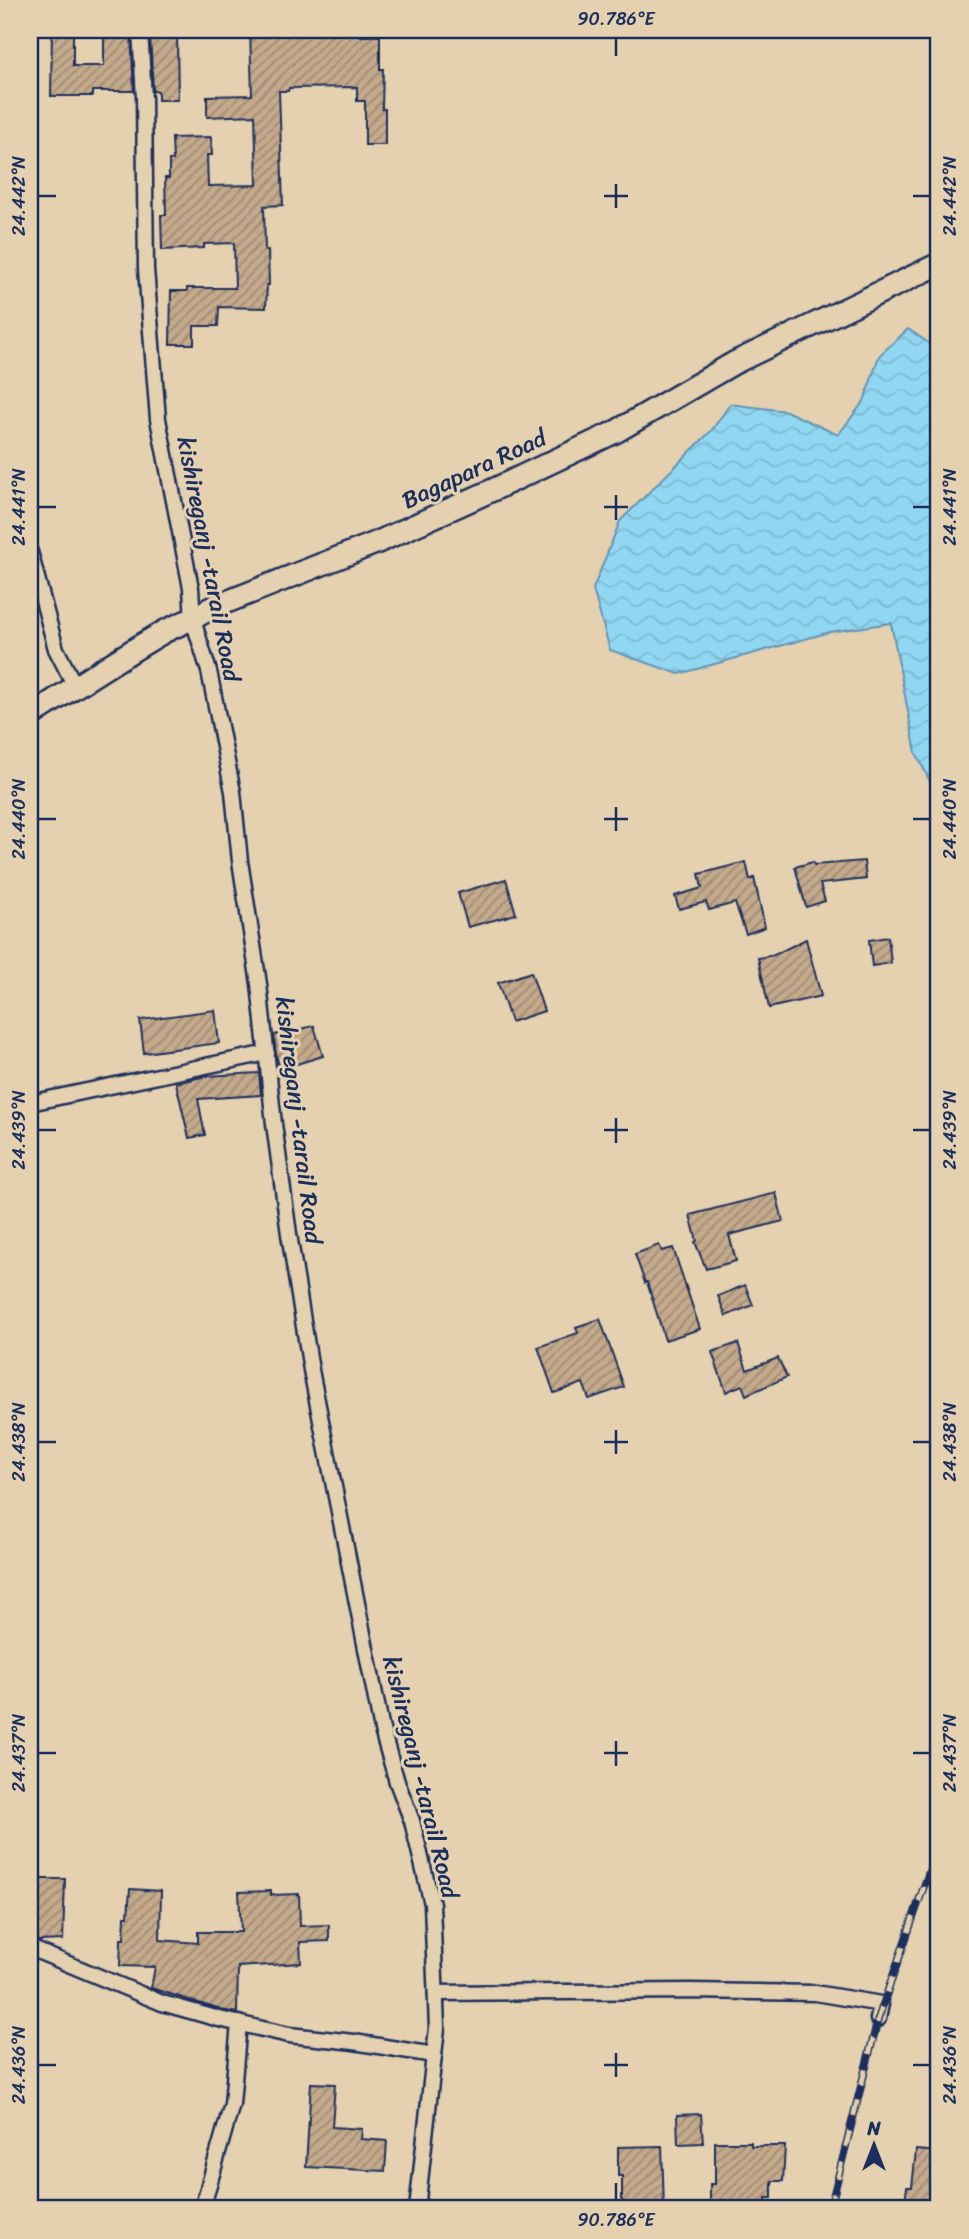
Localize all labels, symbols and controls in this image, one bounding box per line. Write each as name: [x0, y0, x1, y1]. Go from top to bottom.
text: 90.786°E: [578, 3, 655, 35]
text: 24.442°N: [3, 155, 35, 236]
text: 24.442°N: [934, 155, 966, 236]
street label: Bagapara Road: [395, 416, 556, 521]
street label: kishireganj -tarail Road: [165, 433, 254, 687]
text: 24.441°N: [3, 468, 35, 546]
text: 24.441°N: [934, 468, 966, 546]
text: 24.440°N: [3, 778, 35, 860]
text: 24.440°N: [934, 778, 966, 860]
street label: kishireganj -tarail Road: [263, 994, 335, 1247]
text: 24.439°N: [3, 1090, 35, 1170]
text: 24.439°N: [934, 1090, 966, 1170]
text: 24.438°N: [3, 1402, 35, 1482]
text: 24.438°N: [934, 1402, 966, 1482]
street label: kishireganj -tarail Road: [371, 1651, 472, 1904]
text: 24.437°N: [3, 1713, 35, 1792]
text: 24.437°N: [934, 1713, 966, 1792]
text: 24.436°N: [3, 2025, 35, 2104]
text: 24.436°N: [934, 2025, 966, 2104]
north arrow: [839, 2110, 909, 2180]
text: N: [866, 2112, 881, 2145]
text: 90.786°E: [578, 2204, 655, 2236]

